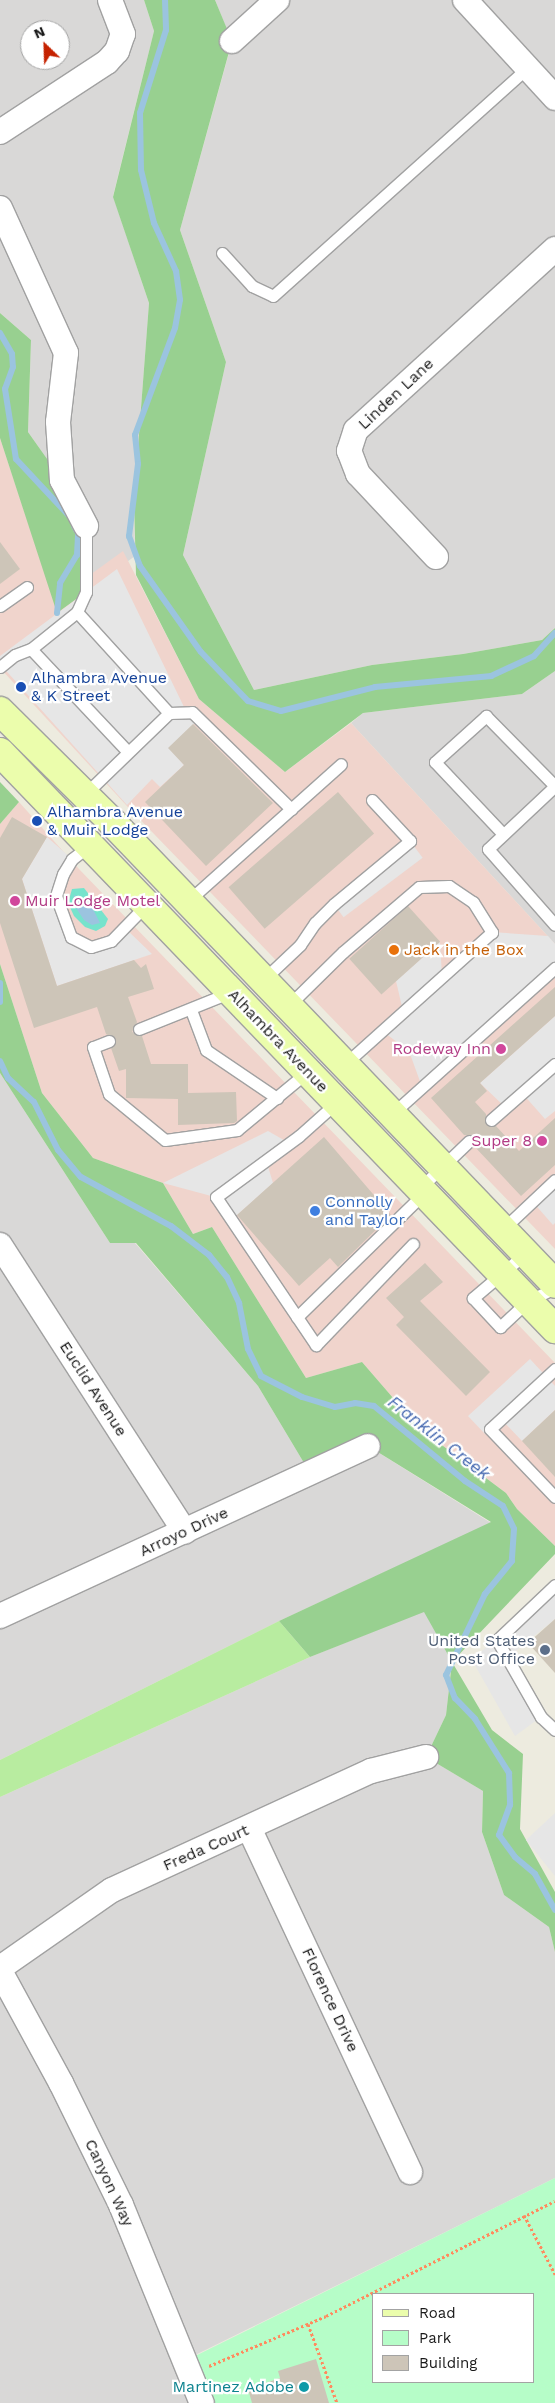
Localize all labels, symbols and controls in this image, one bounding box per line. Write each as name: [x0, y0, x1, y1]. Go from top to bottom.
north arrow: [20, 20, 70, 70]
text: N: [31, 23, 47, 42]
street label: Linden Lane: [354, 354, 438, 434]
place label: Alhambra Avenue & K Street: [31, 668, 168, 706]
marker: Alhambra Avenue & K Street: [15, 681, 27, 693]
place label: Alhambra Avenue & Muir Lodge: [47, 802, 184, 840]
marker: Alhambra Avenue & Muir Lodge: [31, 815, 43, 827]
place label: Muir Lodge Motel: [25, 891, 161, 911]
marker: Muir Lodge Motel: [9, 895, 21, 907]
place label: Jack in the Box: [404, 940, 524, 960]
marker: Jack in the Box: [388, 944, 400, 956]
street label: Alhambra Avenue: [223, 985, 333, 1097]
place label: Rodeway Inn: [392, 1039, 491, 1059]
marker: Rodeway Inn: [495, 1043, 507, 1055]
place label: Super 8: [471, 1131, 532, 1151]
marker: Super 8: [536, 1135, 548, 1147]
place label: Connolly and Taylor: [325, 1192, 405, 1230]
marker: Connolly and Taylor: [309, 1205, 321, 1217]
street label: Euclid Avenue: [55, 1338, 131, 1440]
water label: Franklin Creek: [383, 1391, 495, 1485]
street label: Arroyo Drive: [137, 1503, 231, 1561]
place label: United States Post Office: [428, 1631, 535, 1669]
marker: United States Post Office: [539, 1644, 551, 1656]
street label: Freda Court: [160, 1820, 252, 1876]
street label: Florence Drive: [297, 1945, 363, 2055]
street label: Canyon Way: [80, 2136, 138, 2230]
legend: [372, 2293, 535, 2383]
text: Road: [419, 2304, 456, 2322]
text: Park: [419, 2329, 451, 2347]
text: Building: [419, 2354, 477, 2372]
place label: Martinez Adobe: [172, 2377, 294, 2397]
marker: Martinez Adobe: [298, 2381, 310, 2393]

